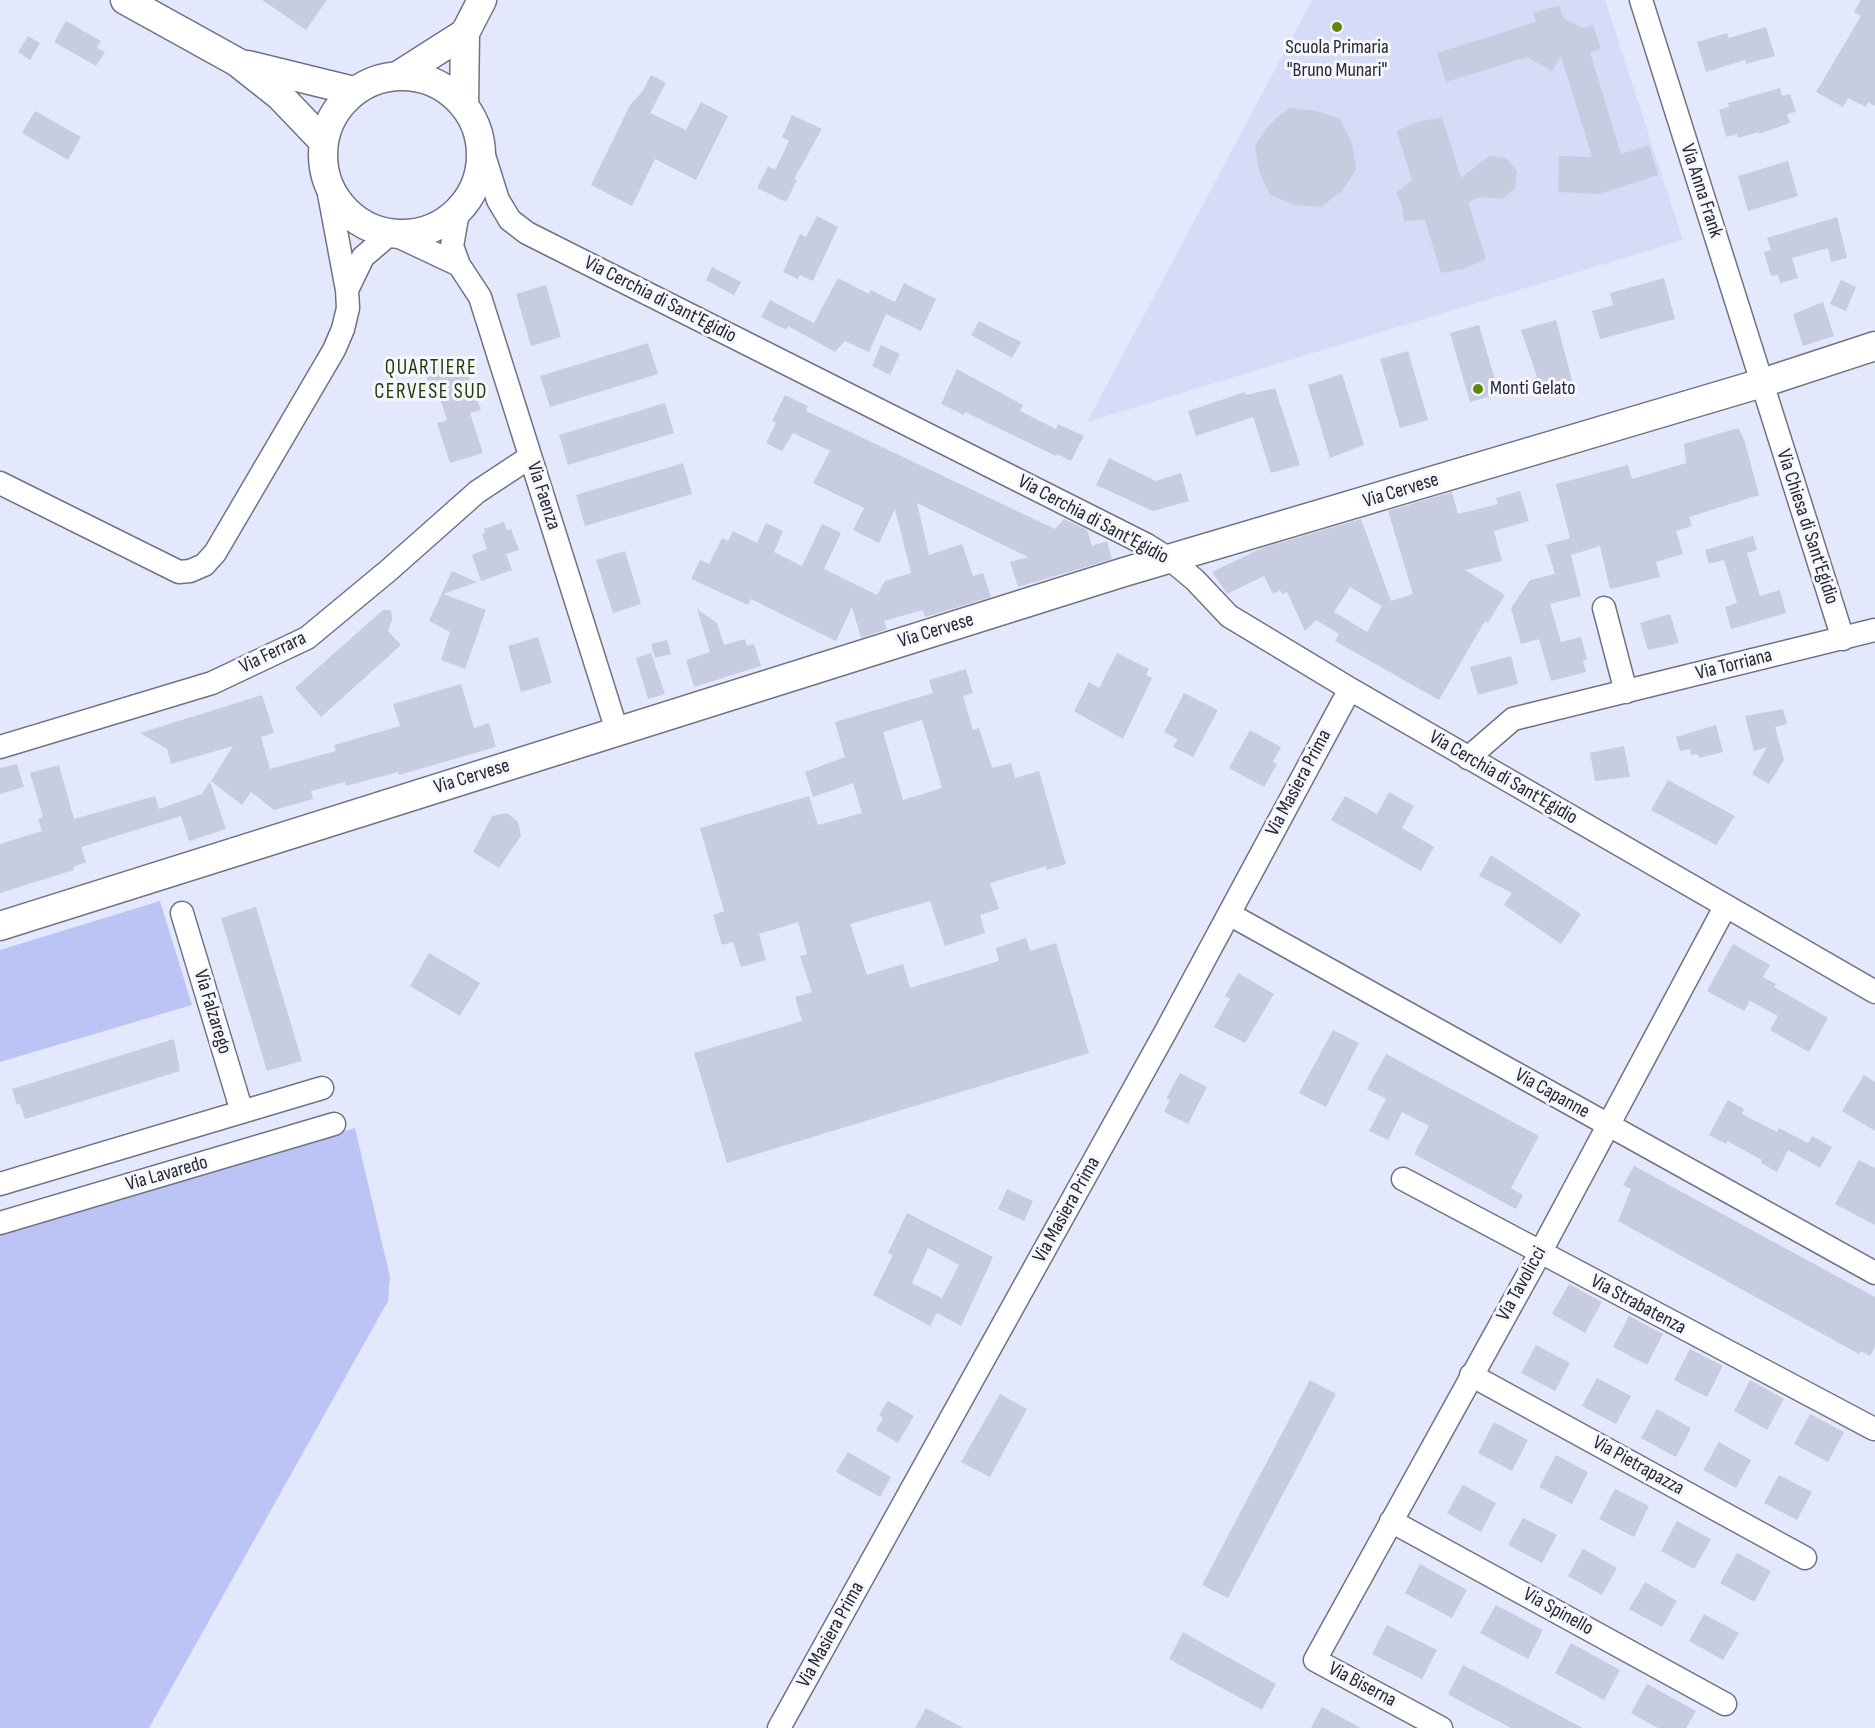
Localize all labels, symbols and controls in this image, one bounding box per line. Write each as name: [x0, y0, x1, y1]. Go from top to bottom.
marker: Scuola Primaria "Bruno Munari": [1330, 20, 1344, 34]
place label: Scuola Primaria "Bruno Munari": [1285, 36, 1389, 83]
street label: Via Anna Frank: [1675, 141, 1727, 241]
street label: Via Cerchia di Sant'Egidio: [580, 251, 740, 349]
district label: QUARTIERE CERVESE SUD: [374, 356, 488, 406]
place label: Monti Gelato: [1490, 377, 1576, 401]
marker: Monti Gelato: [1471, 382, 1485, 396]
street label: Via Chiesa di Sant'Egidio: [1771, 447, 1843, 607]
street label: Via Faenza: [521, 459, 565, 533]
street label: Via Cervese: [1360, 468, 1442, 514]
street label: Via Cerchia di Sant'Egidio: [1013, 470, 1173, 570]
street label: Via Cervese: [895, 608, 977, 654]
street label: Via Ferrara: [236, 627, 310, 679]
street label: Via Torriana: [1693, 644, 1775, 686]
street label: Via Masiera Prima: [1261, 726, 1337, 840]
street label: Via Cerchia di Sant'Egidio: [1424, 726, 1582, 830]
street label: Via Cervese: [431, 754, 513, 800]
street label: Via Falzarego: [188, 967, 236, 1057]
street label: Via Capanne: [1510, 1064, 1594, 1124]
street label: Via Lavaredo: [123, 1151, 211, 1197]
street label: Via Masiera Prima: [1028, 1153, 1106, 1267]
street label: Via Tavolicci: [1492, 1243, 1552, 1325]
street label: Via Strabatenza: [1586, 1270, 1690, 1340]
street label: Via Pietrapazza: [1588, 1431, 1688, 1501]
street label: Via Masiera Prima: [792, 1578, 870, 1692]
street label: Via Spinello: [1519, 1583, 1597, 1641]
street label: Via Biserna: [1324, 1657, 1400, 1713]

